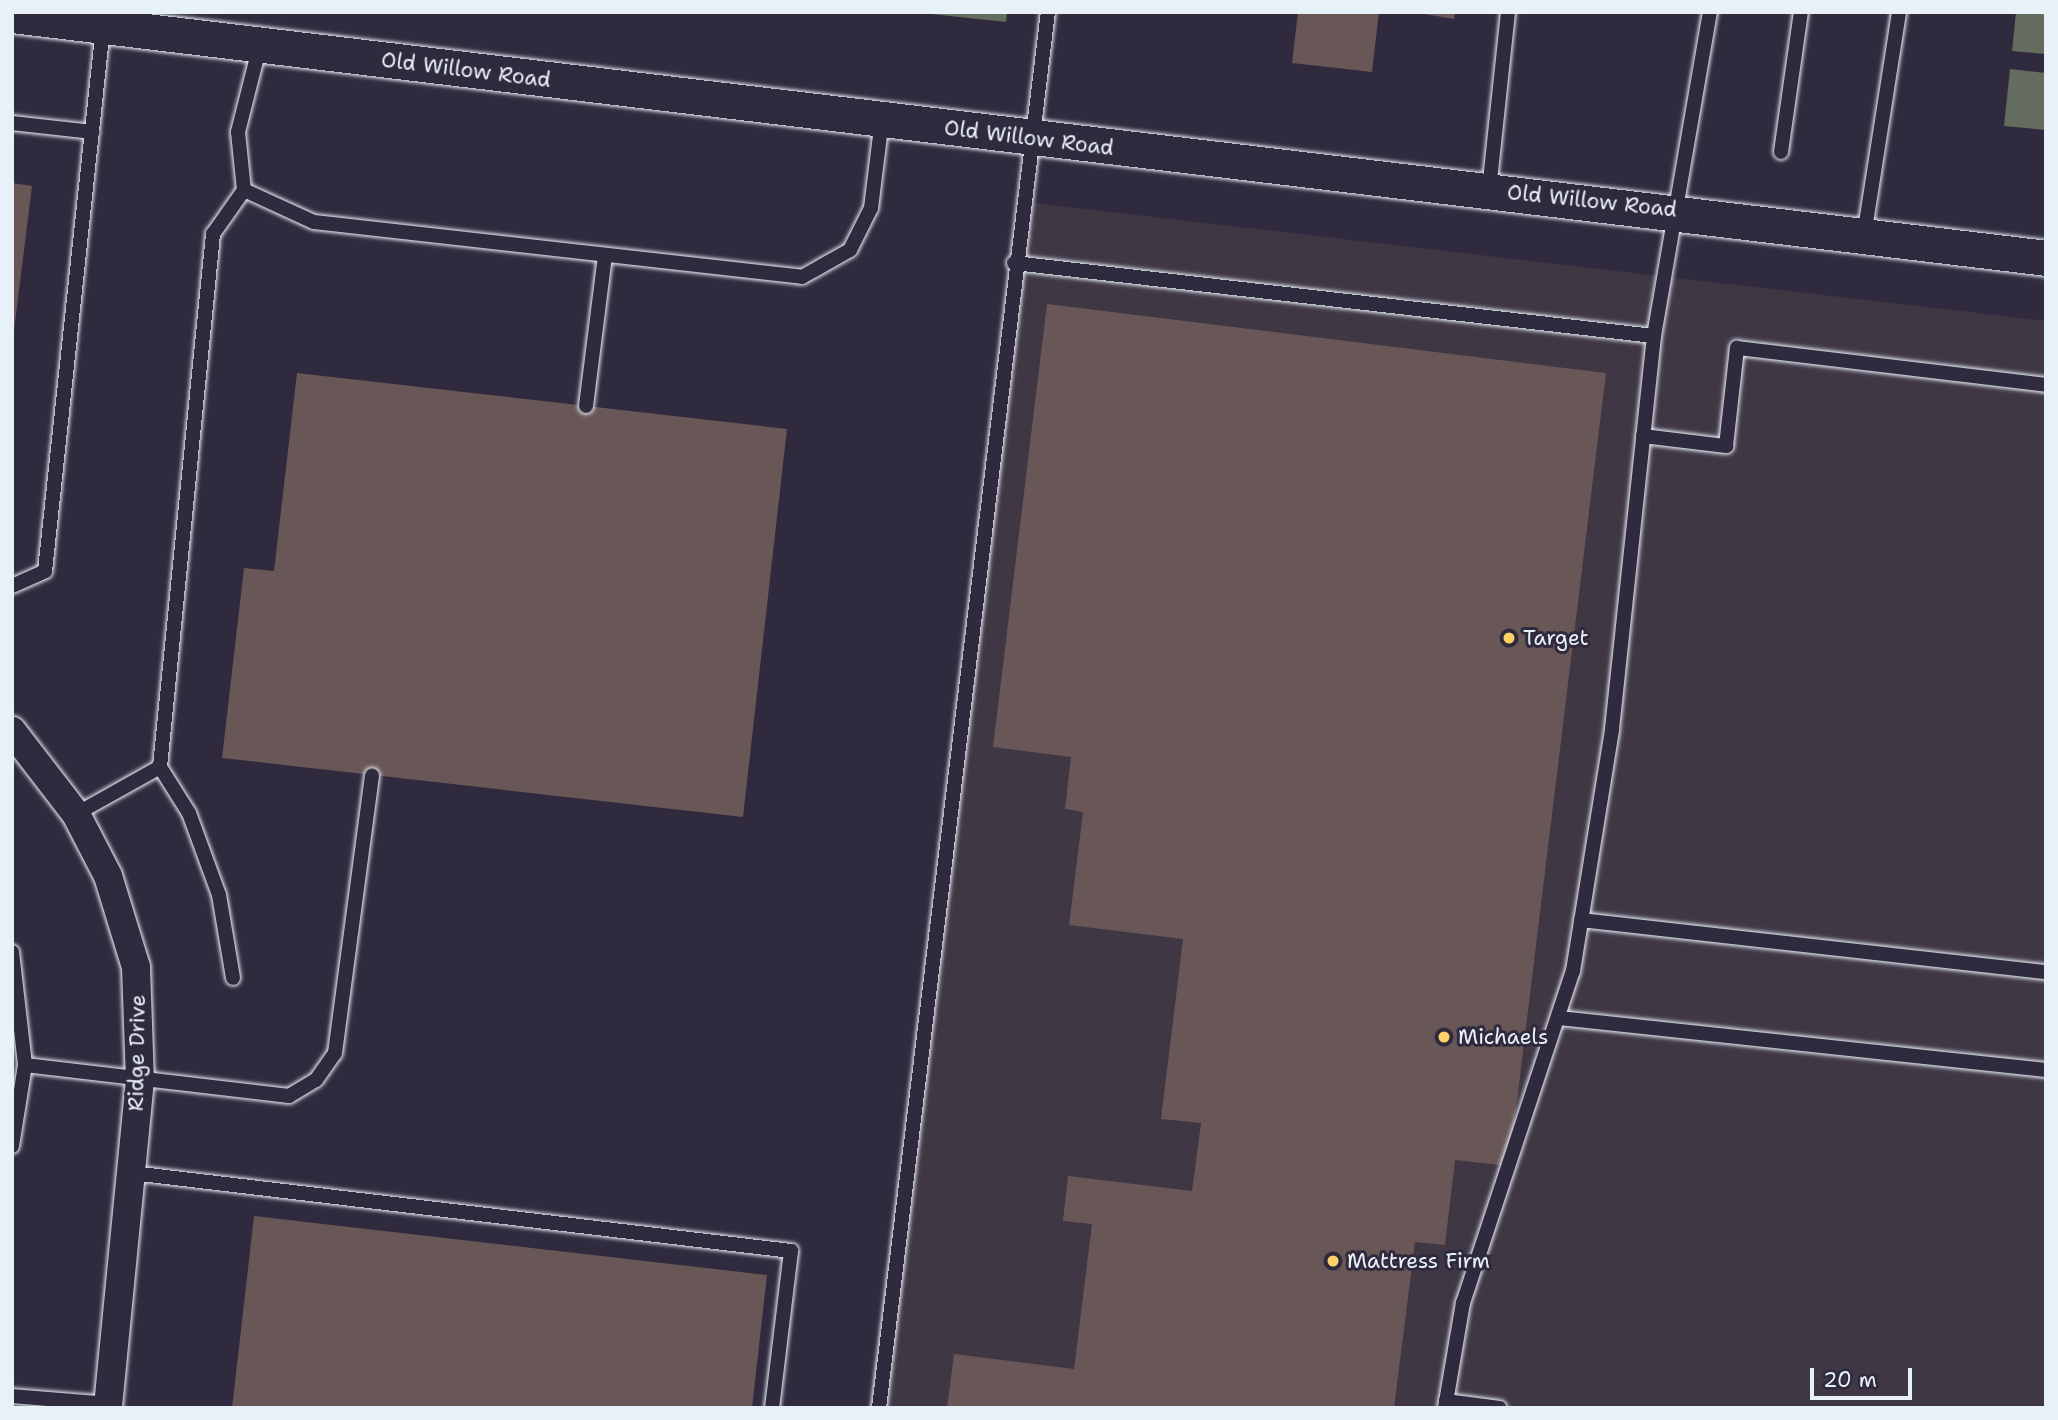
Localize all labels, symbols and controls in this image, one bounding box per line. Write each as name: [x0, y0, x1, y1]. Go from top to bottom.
street label: Old Willow Road: [380, 47, 552, 93]
street label: Old Willow Road: [943, 115, 1115, 161]
street label: Old Willow Road: [1506, 180, 1678, 222]
place label: Target: [1523, 625, 1589, 651]
marker: Target: [1501, 630, 1517, 646]
street label: Ridge Drive: [123, 995, 151, 1111]
place label: Michaels: [1458, 1024, 1548, 1050]
marker: Michaels: [1436, 1029, 1452, 1045]
place label: Mattress Firm: [1347, 1248, 1490, 1274]
marker: Mattress Firm: [1325, 1253, 1341, 1269]
scale bar: [1813, 1354, 1914, 1398]
text: 20 m: [1823, 1366, 1877, 1394]

